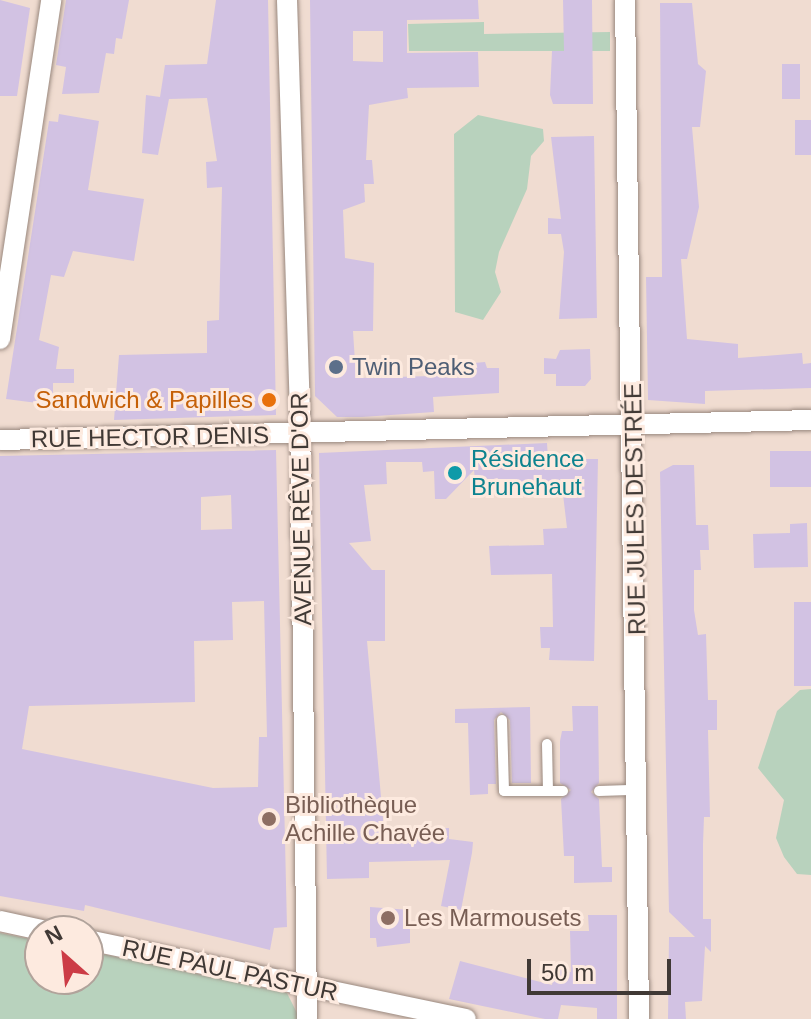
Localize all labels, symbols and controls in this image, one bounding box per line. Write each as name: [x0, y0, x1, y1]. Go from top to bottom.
place label: Twin Peaks: [352, 353, 475, 381]
marker: Twin Peaks: [327, 358, 345, 376]
street label: RUE JULES DESTRÉE: [618, 383, 652, 635]
place label: Sandwich & Papilles: [36, 386, 253, 414]
marker: Sandwich & Papilles: [260, 391, 278, 409]
street label: AVENUE RÊVE D'OR: [285, 392, 317, 626]
street label: RUE HECTOR DENIS: [31, 421, 269, 453]
place label: Résidence Brunehaut: [471, 445, 584, 501]
marker: Résidence Brunehaut: [446, 464, 464, 482]
place label: Bibliothèque Achille Chavée: [285, 791, 445, 847]
marker: Bibliothèque Achille Chavée: [260, 810, 278, 828]
place label: Les Marmousets: [404, 904, 581, 932]
marker: Les Marmousets: [379, 909, 397, 927]
north arrow: [24, 915, 104, 995]
text: N: [41, 920, 67, 950]
street label: RUE PAUL PASTUR: [119, 933, 341, 1007]
scale bar: [531, 943, 675, 993]
text: 50 m: [541, 959, 594, 986]

